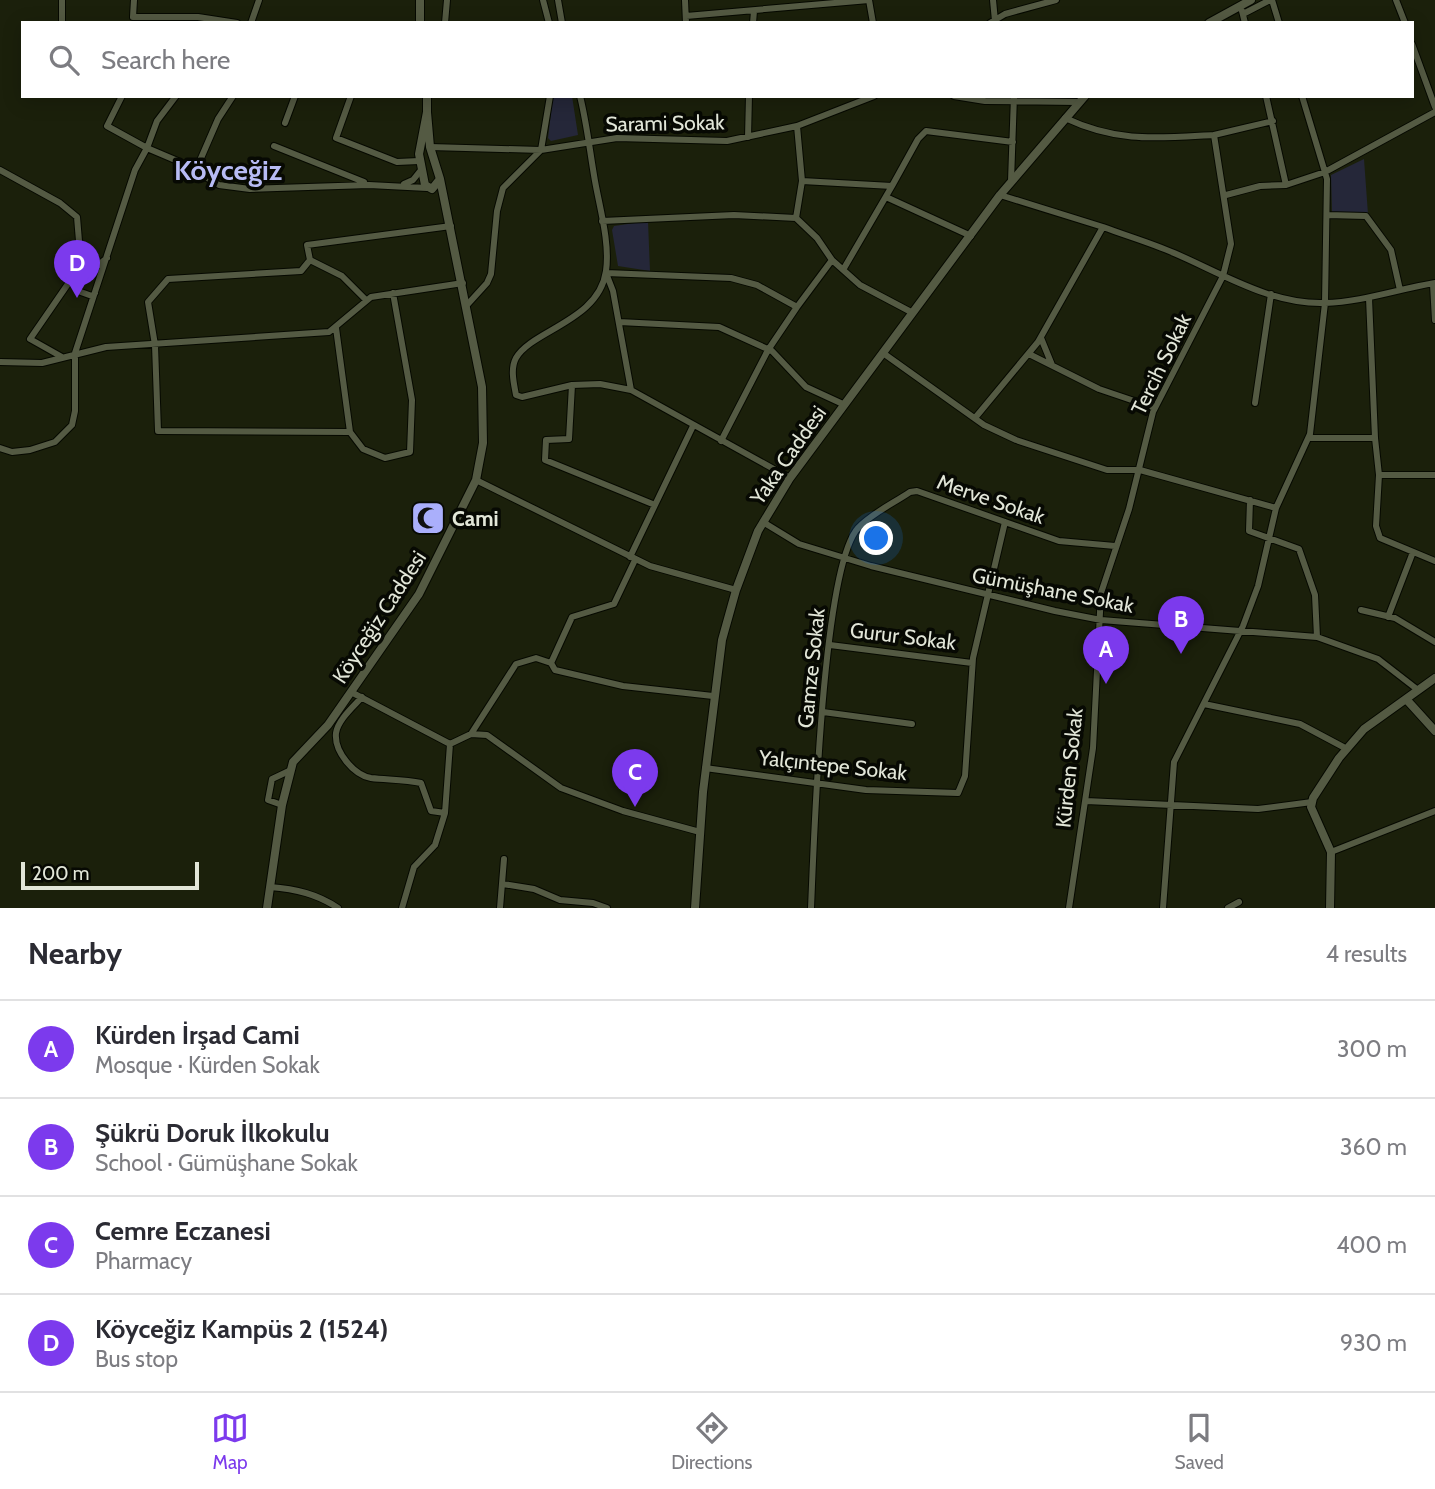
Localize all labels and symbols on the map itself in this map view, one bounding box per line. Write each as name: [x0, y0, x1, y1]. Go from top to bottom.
street label: Sarami Sokak: [605, 109, 725, 137]
district label: Köyceğiz: [174, 153, 282, 187]
pin: D: [54, 240, 100, 298]
street label: Tercih Sokak: [1126, 309, 1196, 419]
street label: Yaka Caddesi: [744, 401, 831, 510]
street label: Merve Sokak: [934, 469, 1049, 529]
mosque icon: Cami: [409, 499, 447, 537]
place label: Cami: [452, 506, 499, 531]
your location: [859, 521, 893, 555]
street label: Köyceğiz Caddesi: [327, 546, 431, 688]
street label: Gümüşhane Sokak: [970, 562, 1137, 618]
pin: B: [1158, 596, 1204, 654]
street label: Gamze Sokak: [792, 606, 830, 729]
street label: Gurur Sokak: [849, 617, 958, 655]
pin: A: [1083, 626, 1129, 684]
street label: Kürden Sokak: [1050, 706, 1088, 829]
street label: Yalçıntepe Sokak: [757, 745, 909, 785]
pin: C: [612, 749, 658, 807]
scale bar: [21, 859, 200, 891]

